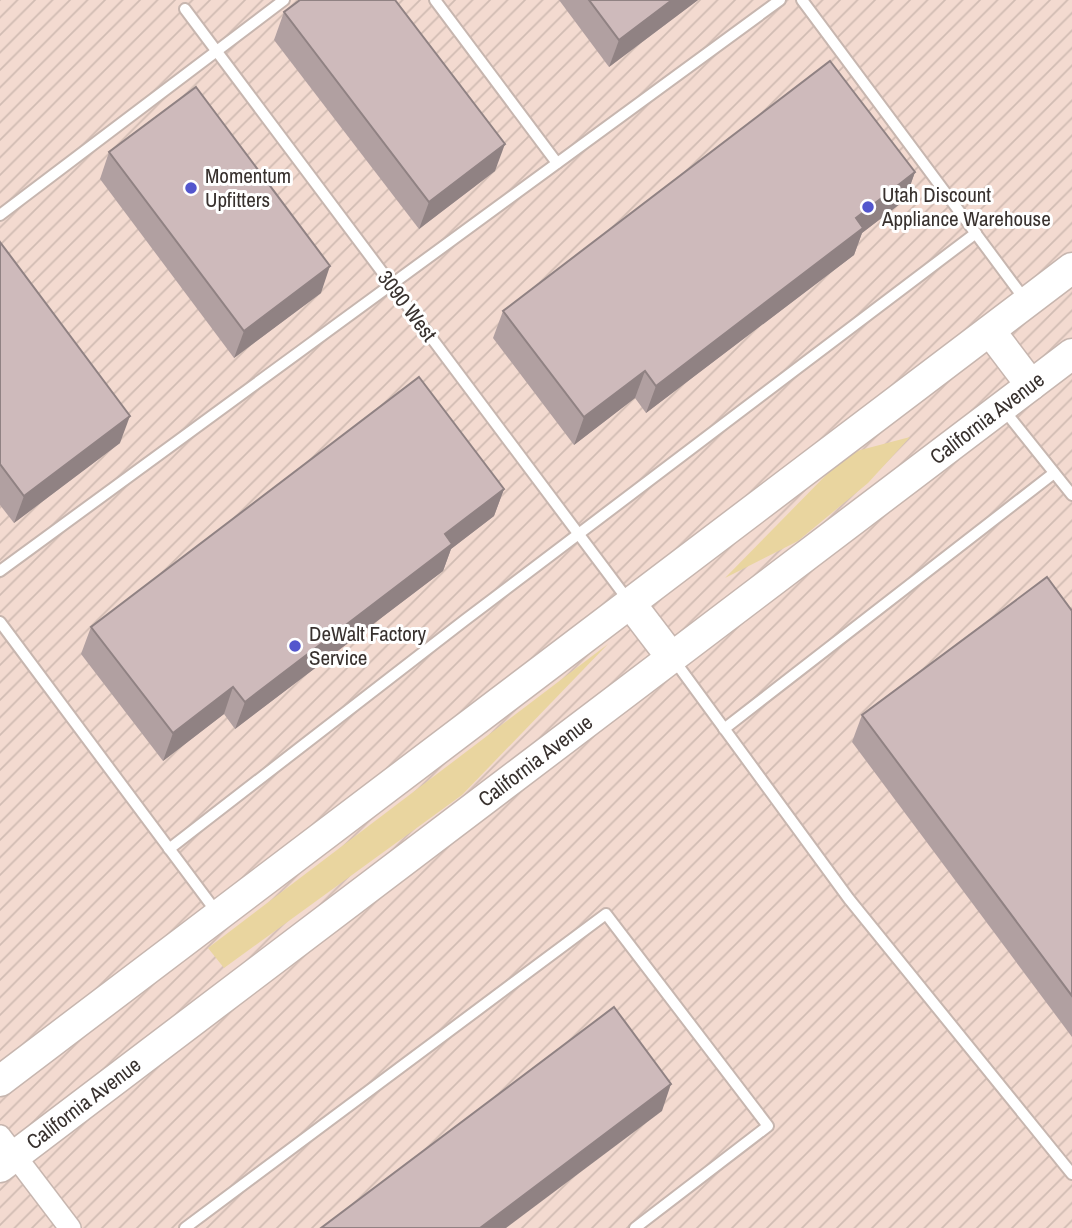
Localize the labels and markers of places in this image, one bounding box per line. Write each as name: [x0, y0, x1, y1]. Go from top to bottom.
place label: Momentum Upfitters: [205, 161, 291, 214]
marker: Momentum Upfitters: [183, 180, 199, 196]
place label: Utah Discount Appliance Warehouse: [881, 180, 1051, 233]
marker: Utah Discount Appliance Warehouse: [860, 199, 876, 215]
place label: DeWalt Factory Service: [309, 619, 427, 672]
marker: DeWalt Factory Service: [287, 638, 303, 654]

